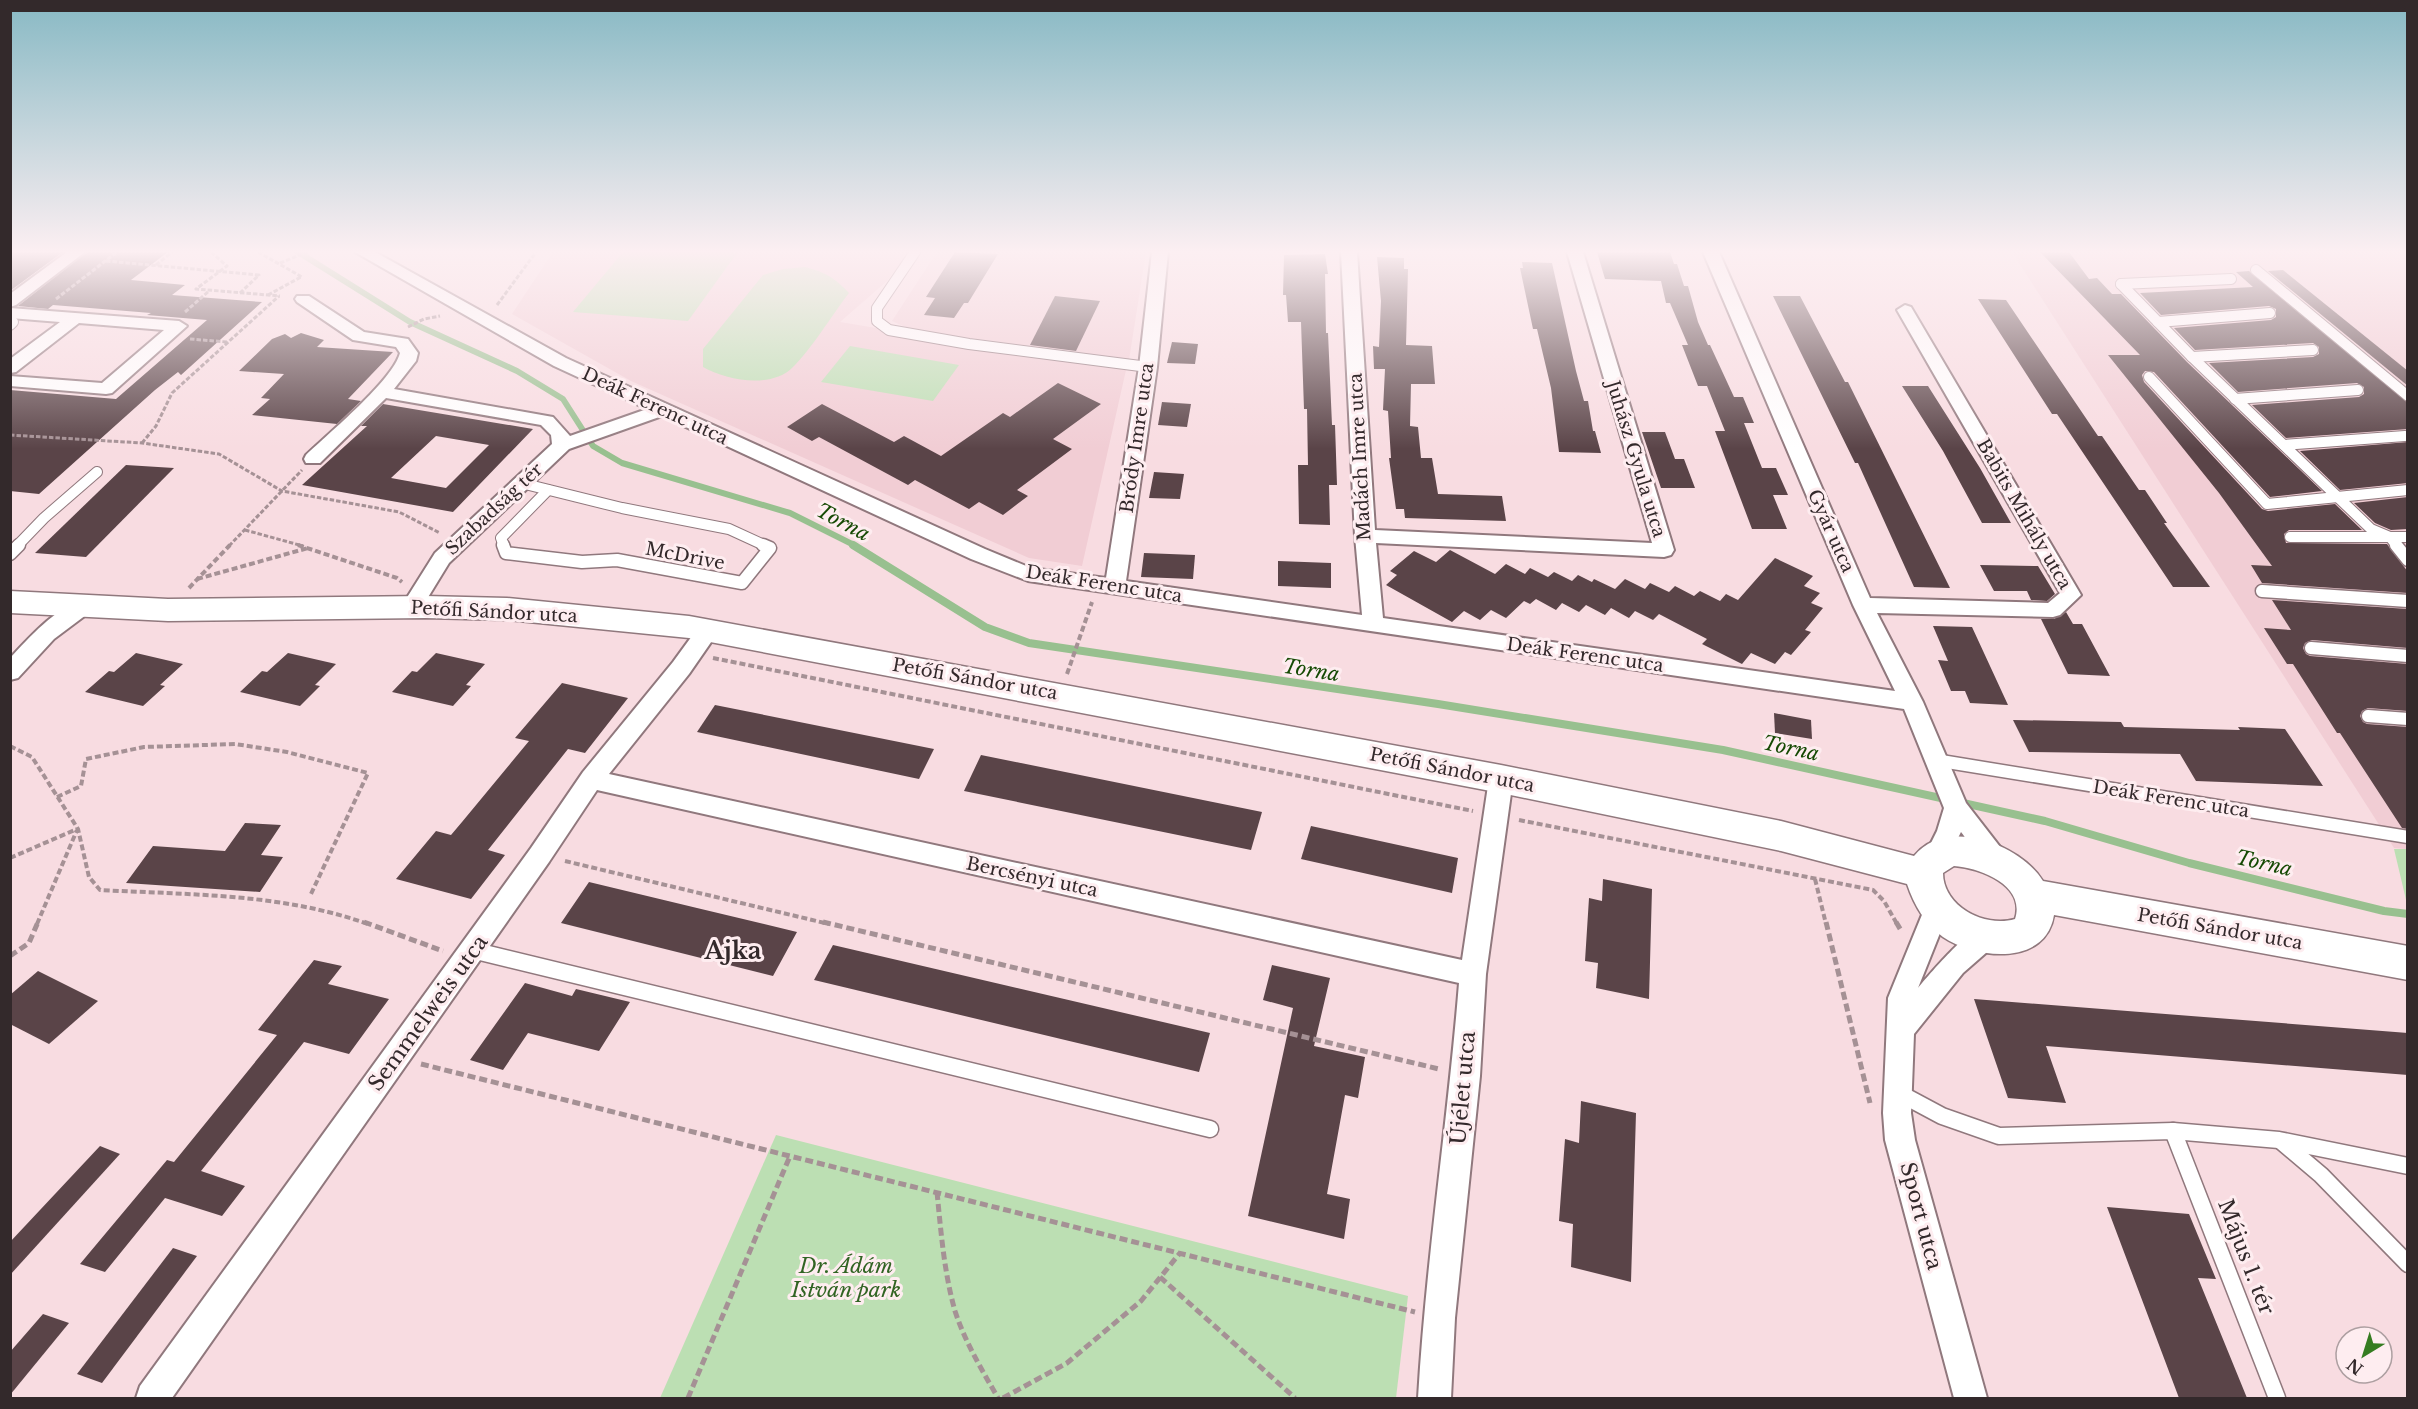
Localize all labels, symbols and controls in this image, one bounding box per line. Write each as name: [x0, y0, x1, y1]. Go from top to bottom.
street label: Bródy Imre utca: [1116, 362, 1158, 514]
street label: Deák Ferenc utca: [579, 363, 731, 449]
street label: Madách Imre utca: [1345, 372, 1375, 541]
street label: Juhász Gyula utca: [1601, 376, 1670, 540]
street label: Babits Mihály utca: [1972, 435, 2076, 593]
street label: Szabadság tér: [441, 458, 547, 560]
street label: Gyár utca: [1803, 486, 1859, 576]
water label: Torna: [812, 498, 874, 546]
street label: McDrive: [644, 538, 726, 574]
street label: Deák Ferenc utca: [1024, 561, 1184, 607]
street label: Petőfi Sándor utca: [410, 597, 578, 627]
street label: Deák Ferenc utca: [1505, 633, 1665, 677]
street label: Petőfi Sándor utca: [891, 654, 1059, 704]
water label: Torna: [1281, 654, 1341, 686]
water label: Torna: [1761, 730, 1821, 766]
street label: Petőfi Sándor utca: [1368, 743, 1536, 797]
street label: Deák Ferenc utca: [2091, 776, 2251, 822]
water label: Torna: [2233, 845, 2295, 881]
street label: Bercsényi utca: [964, 852, 1100, 902]
street label: Petőfi Sándor utca: [2136, 904, 2304, 954]
street label: Semmelweis utca: [363, 930, 494, 1096]
district label: Ajka: [703, 936, 762, 965]
street label: Újélet utca: [1445, 1030, 1481, 1146]
street label: Sport utca: [1894, 1159, 1948, 1273]
street label: Május 1. tér: [2212, 1196, 2280, 1318]
park label: Dr. Ádám István park: [790, 1253, 901, 1303]
north arrow: [2334, 1325, 2394, 1385]
text: N: [2343, 1354, 2367, 1379]

